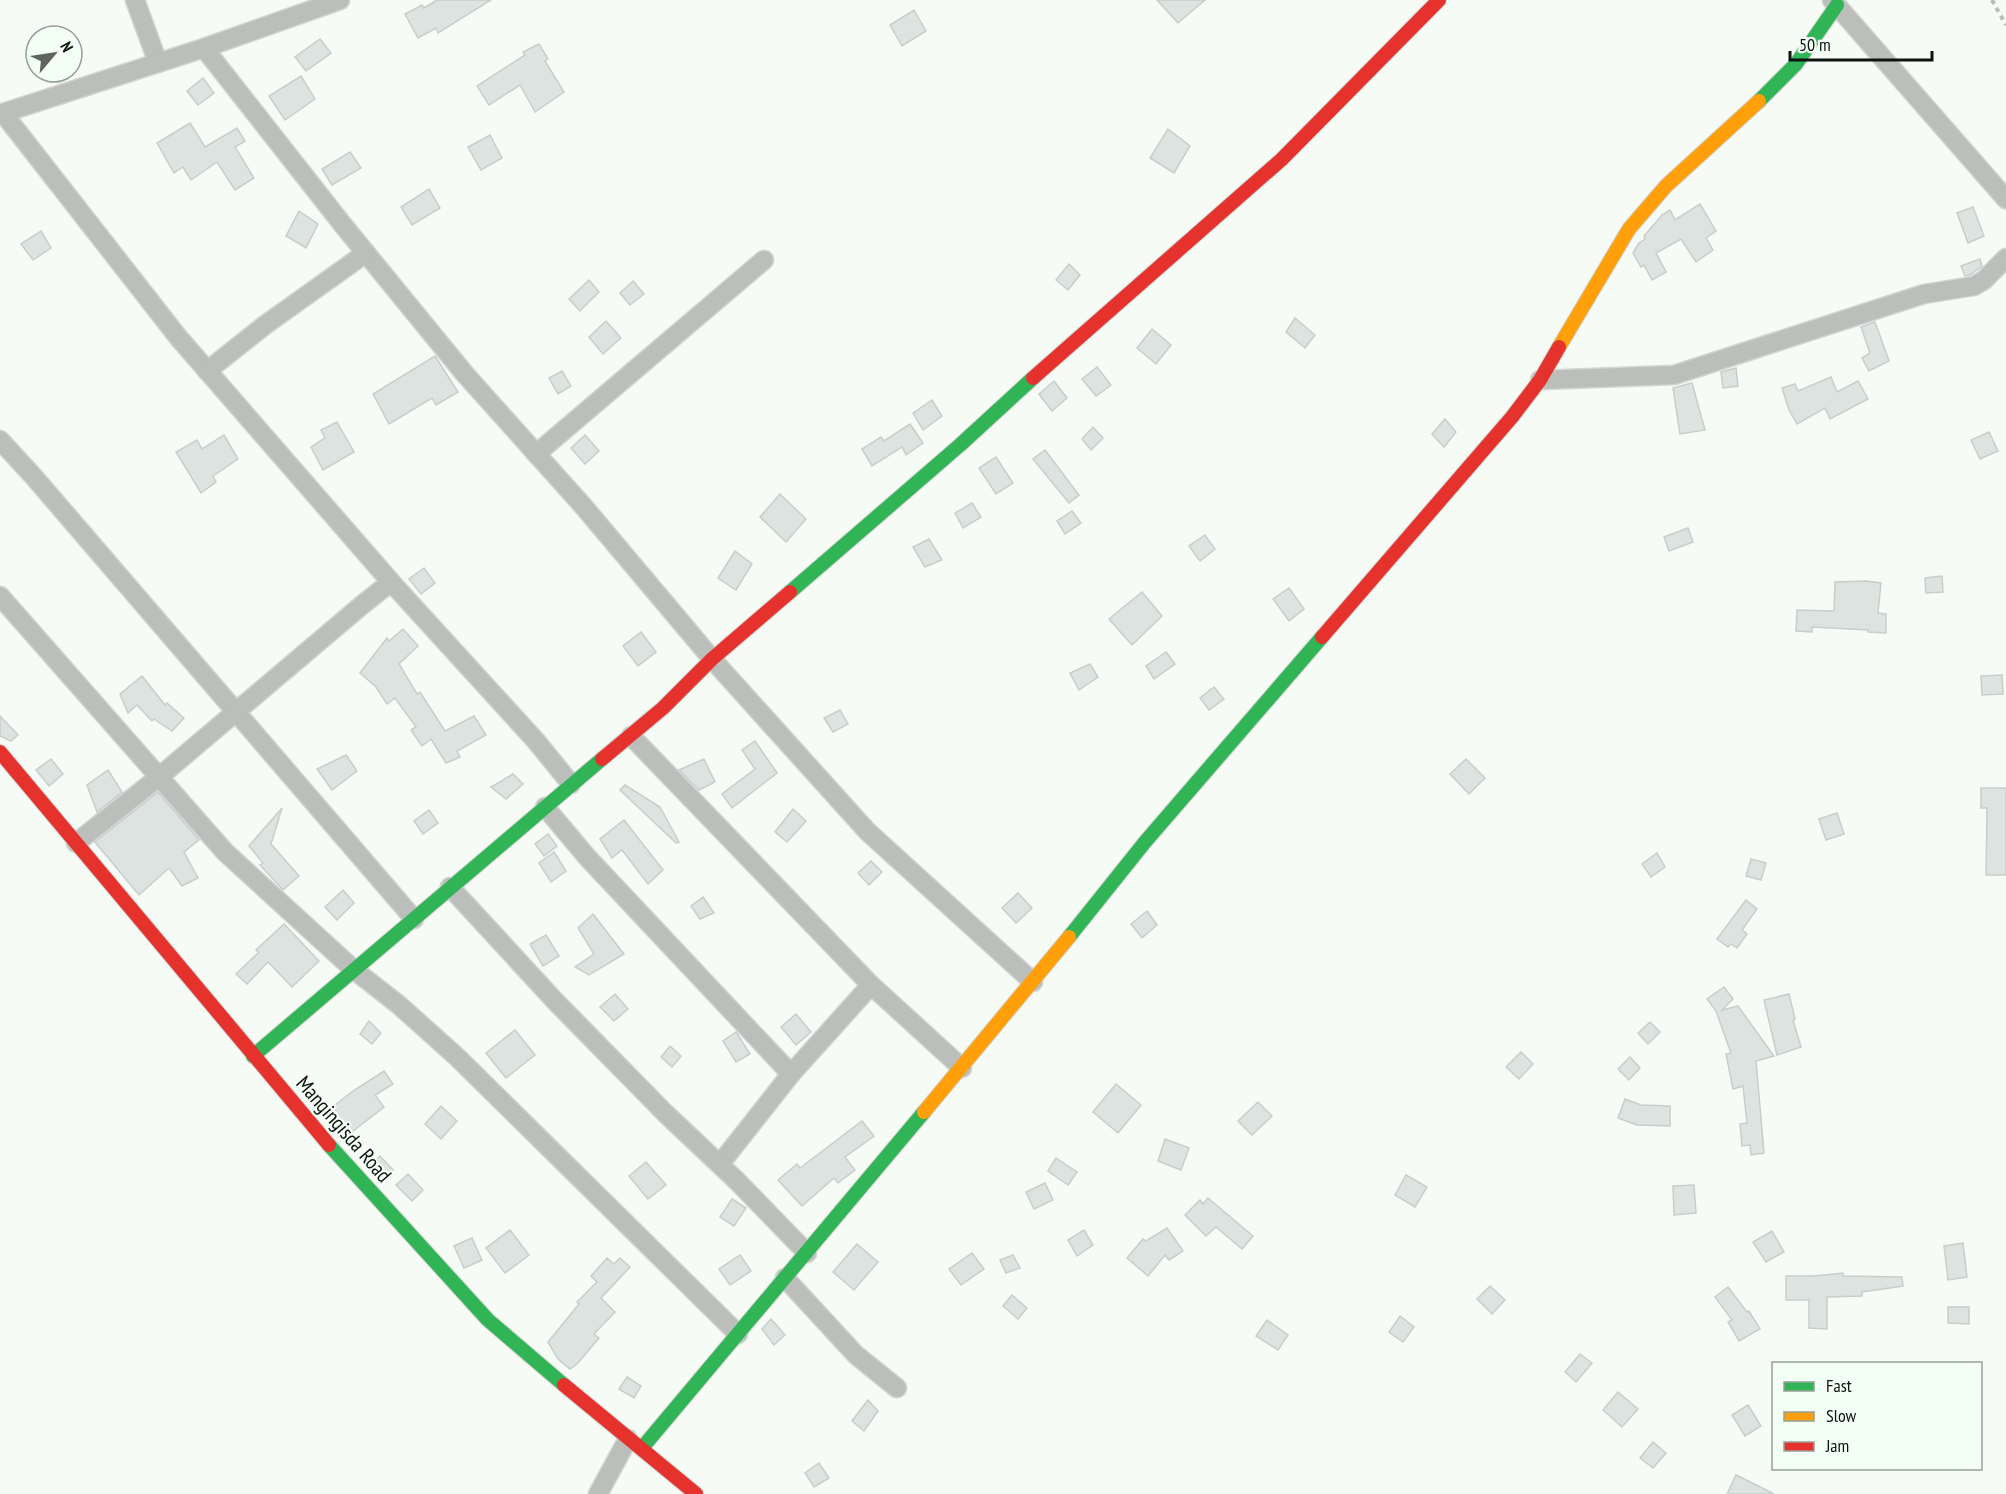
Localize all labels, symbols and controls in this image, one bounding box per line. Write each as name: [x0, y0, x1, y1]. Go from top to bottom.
north arrow: [24, 24, 84, 84]
scale bar: [1790, 24, 1932, 62]
text: 50 m: [1799, 33, 1831, 56]
text: N: [56, 38, 78, 55]
street label: Mangingisda Road: [290, 1070, 398, 1188]
legend: [1772, 1362, 1982, 1470]
text: Fast: [1826, 1374, 1852, 1397]
text: Slow: [1826, 1404, 1857, 1427]
text: Jam: [1825, 1434, 1849, 1457]

